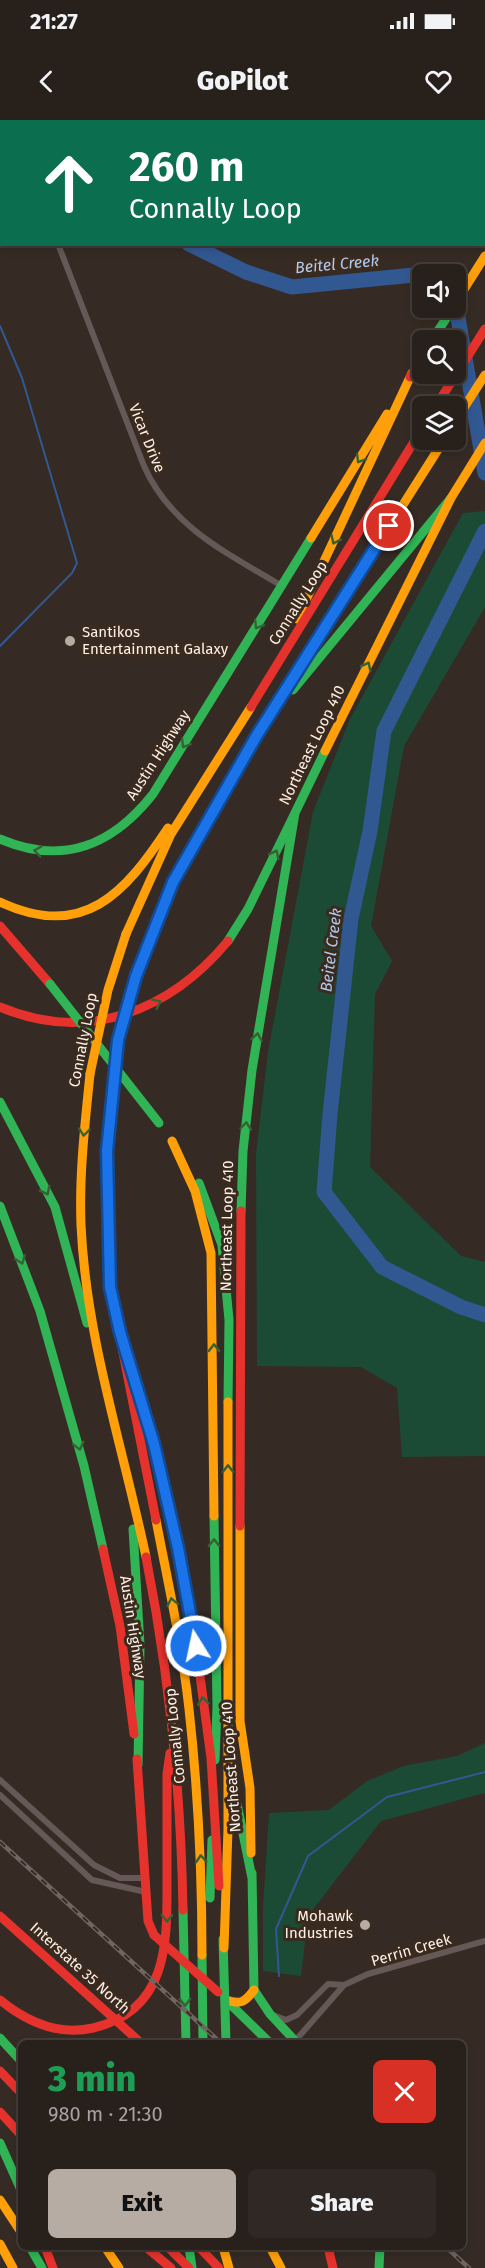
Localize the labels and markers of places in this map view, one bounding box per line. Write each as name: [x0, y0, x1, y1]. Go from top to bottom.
pin: [363, 500, 414, 551]
place label: Santikos Entertainment Galaxy: [82, 623, 229, 658]
marker: Santikos Entertainment Galaxy: [63, 634, 77, 648]
place label: Mohawk Industries: [284, 1907, 353, 1942]
marker: Mohawk Industries: [358, 1918, 372, 1932]

